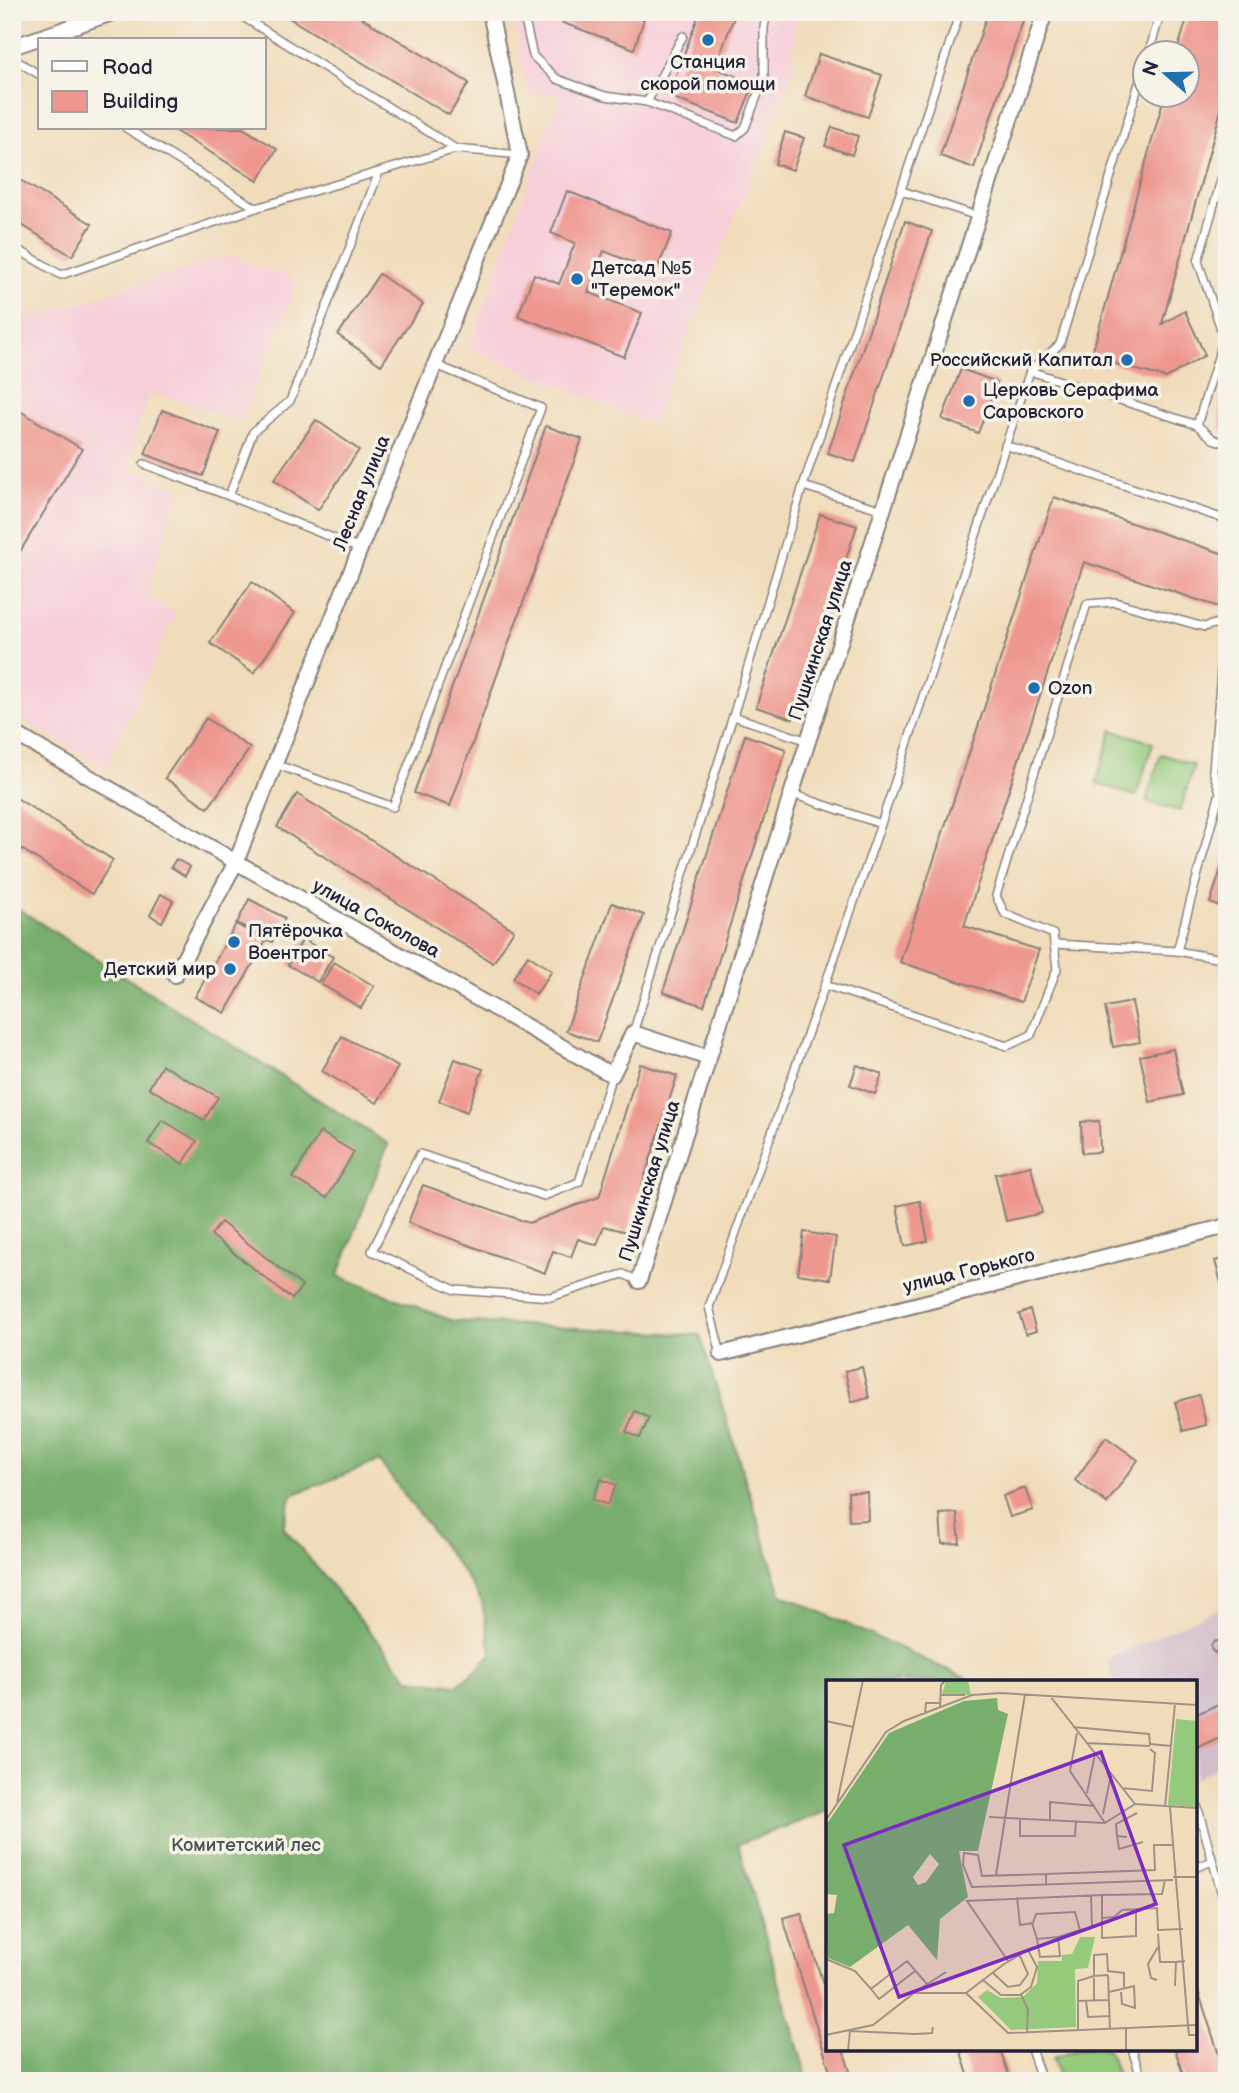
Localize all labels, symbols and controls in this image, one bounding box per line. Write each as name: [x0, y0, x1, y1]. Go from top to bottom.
marker: Станция скорой помощи: [700, 32, 716, 48]
legend: [38, 38, 266, 130]
north arrow: [1130, 38, 1200, 108]
place label: Станция скорой помощи: [640, 51, 776, 96]
text: Road: [102, 55, 153, 80]
text: N: [1138, 58, 1165, 79]
text: Building: [102, 89, 178, 114]
place label: Детсад №5 "Теремок": [591, 257, 692, 302]
marker: Детсад №5 "Теремок": [569, 271, 585, 287]
place label: Российский Капитал: [929, 349, 1113, 372]
marker: Российский Капитал: [1119, 352, 1135, 368]
place label: Церковь Серафима Саровского: [983, 379, 1159, 424]
marker: Церковь Серафима Саровского: [961, 393, 977, 409]
street label: Лесная улица: [328, 432, 396, 555]
street label: Пушкинская улица: [784, 557, 858, 723]
place label: Ozon: [1048, 677, 1093, 700]
marker: Ozon: [1026, 680, 1042, 696]
street label: улица Соколова: [308, 875, 444, 963]
place label: Пятёрочка Воентрог: [248, 920, 343, 965]
marker: Пятёрочка Воентрог: [226, 934, 242, 950]
place label: Детский мир: [104, 958, 216, 981]
marker: Детский мир: [222, 961, 238, 977]
street label: Пушкинская улица: [614, 1097, 686, 1265]
street label: улица Горького: [901, 1244, 1037, 1298]
inset map: [826, 1680, 1197, 2051]
park label: Комитетский лес: [171, 1834, 322, 1857]

